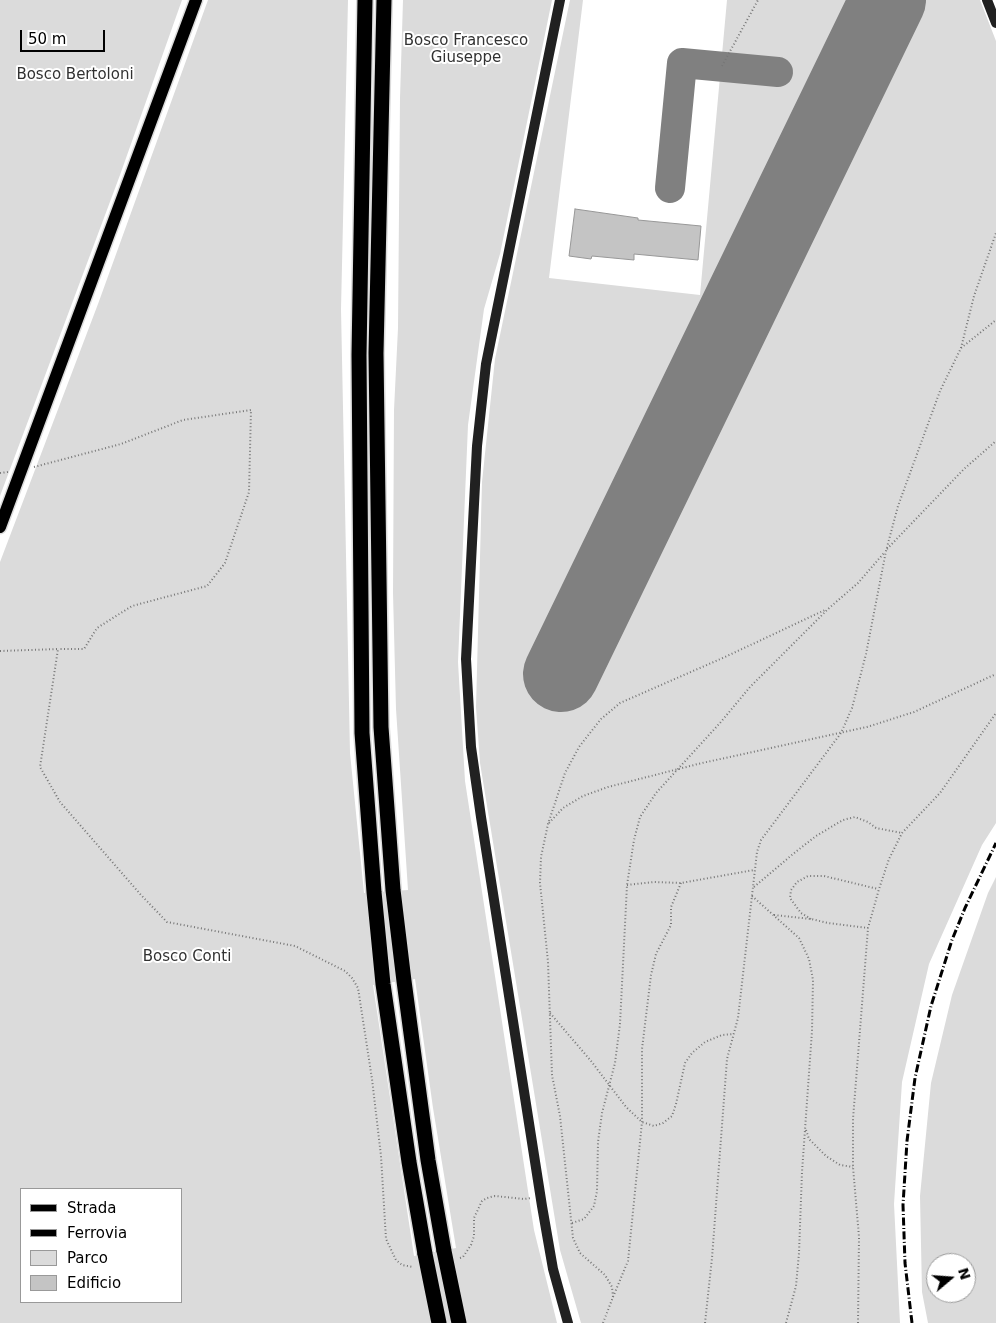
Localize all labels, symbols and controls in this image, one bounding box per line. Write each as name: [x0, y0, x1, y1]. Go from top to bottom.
scale bar: [22, 20, 108, 52]
text: 50 m: [28, 30, 66, 48]
park label: Bosco Francesco Giuseppe: [404, 32, 528, 67]
park label: Bosco Bertoloni: [16, 66, 134, 84]
park label: Bosco Conti: [143, 948, 231, 966]
legend: [20, 1188, 182, 1303]
text: Strada: [67, 1199, 116, 1217]
text: Ferrovia: [67, 1224, 127, 1242]
text: Parco: [67, 1249, 108, 1267]
north arrow: [926, 1253, 976, 1303]
text: N: [955, 1266, 974, 1282]
text: Edificio: [67, 1274, 121, 1292]

